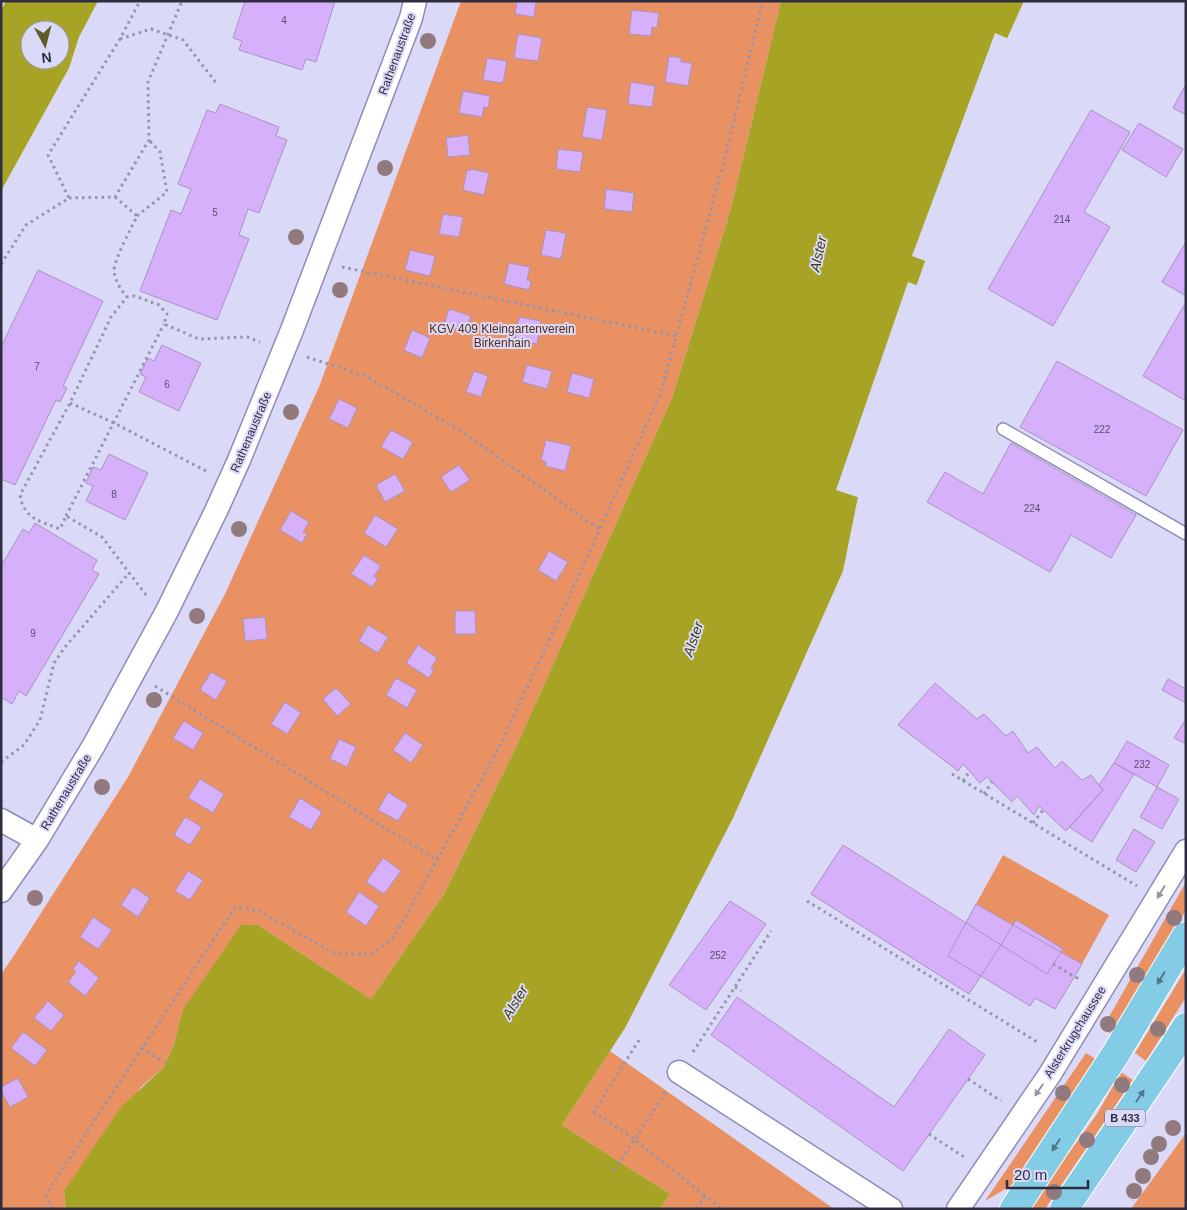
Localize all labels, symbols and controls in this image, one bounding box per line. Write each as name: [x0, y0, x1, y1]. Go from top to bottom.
street label: Rathenaustraße: [376, 11, 418, 97]
house number: 4: [281, 15, 287, 26]
north arrow: [20, 20, 70, 70]
text: N: [41, 49, 53, 66]
house number: 5: [212, 207, 218, 218]
house number: 214: [1054, 214, 1071, 225]
water label: Alster: [806, 234, 830, 274]
park label: KGV 409 Kleingartenverein Birkenhain: [429, 322, 575, 350]
house number: 7: [34, 361, 40, 372]
house number: 6: [164, 379, 170, 390]
street label: Rathenaustraße: [228, 389, 274, 474]
house number: 222: [1094, 424, 1111, 435]
house number: 8: [111, 489, 117, 500]
house number: 224: [1024, 503, 1041, 514]
water label: Alster: [679, 618, 707, 659]
house number: 9: [30, 628, 36, 639]
street label: Rathenaustraße: [38, 751, 94, 832]
house number: 232: [1134, 759, 1151, 770]
one-way arrow: [1156, 886, 1165, 899]
house number: 252: [710, 950, 727, 961]
one-way arrow: [1157, 970, 1165, 985]
water label: Alster: [498, 981, 532, 1022]
street label: Alsterkrugchaussee: [1041, 983, 1109, 1080]
one-way arrow: [1034, 1083, 1044, 1097]
one-way arrow: [1135, 1089, 1145, 1103]
road number: B 433: [1105, 1110, 1145, 1126]
one-way arrow: [1051, 1138, 1061, 1152]
scale bar: [1007, 1158, 1088, 1190]
text: 20 m: [1014, 1166, 1047, 1183]

